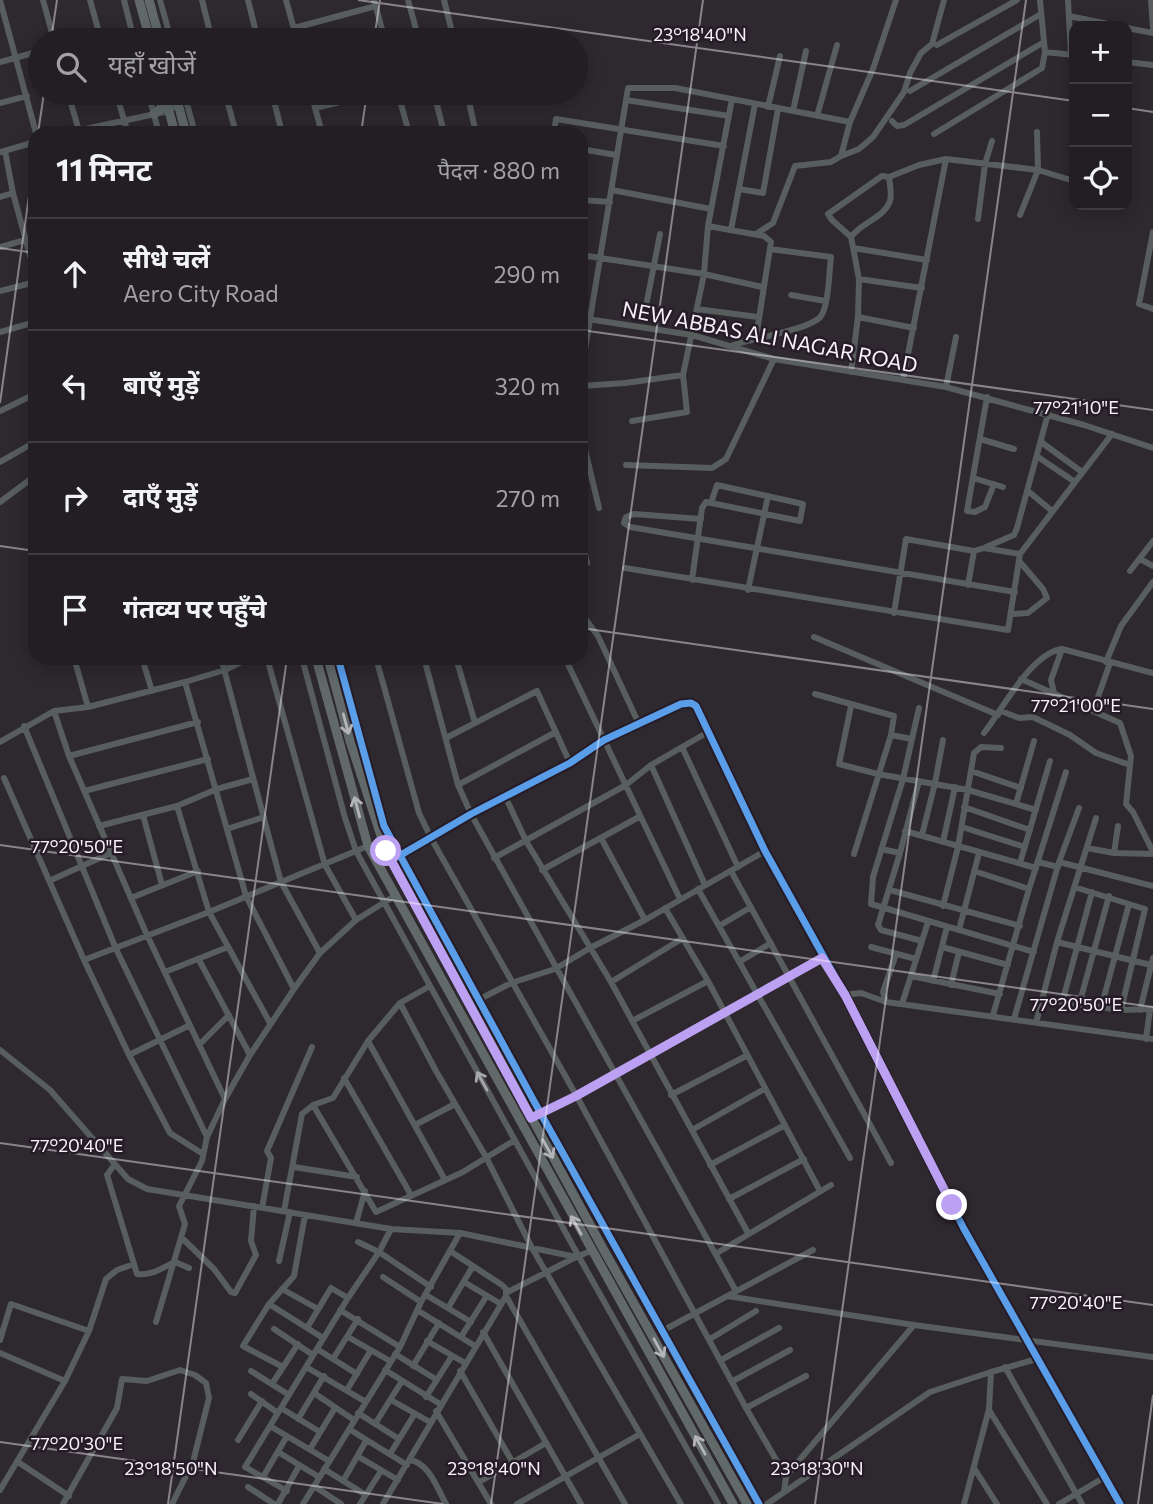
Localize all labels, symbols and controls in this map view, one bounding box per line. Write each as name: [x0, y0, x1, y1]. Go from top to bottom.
map controls: [1069, 21, 1132, 210]
button: +: [1069, 21, 1132, 84]
text: 23°18'40"N: [653, 23, 747, 45]
search box: [28, 28, 588, 105]
icon: search: [52, 48, 90, 86]
text: यहाँ खोजें: [108, 48, 196, 79]
button: −: [1069, 84, 1132, 147]
button: locate: [1069, 147, 1132, 210]
text: 11 मिनट: [56, 150, 152, 187]
text: पैदल · 880 m: [437, 156, 560, 184]
text: सीधे चलें: [123, 242, 210, 273]
icon: ahead: [56, 255, 94, 293]
text: 290 m: [494, 260, 560, 288]
text: Aero City Road: [123, 279, 279, 307]
street label: NEW ABBAS ALI NAGAR ROAD: [620, 295, 920, 377]
icon: left: [56, 367, 94, 405]
text: बाएँ मुड़ें: [123, 368, 199, 399]
text: 320 m: [495, 372, 560, 400]
text: 77°21'10"E: [1033, 396, 1119, 418]
icon: right: [56, 479, 94, 517]
text: दाएँ मुड़ें: [123, 480, 198, 511]
text: 270 m: [496, 484, 560, 512]
icon: arrive: [56, 591, 94, 629]
text: गंतव्य पर पहुँचे: [123, 592, 267, 623]
text: 77°21'00"E: [1031, 694, 1121, 716]
one-way arrow: [340, 713, 353, 735]
one-way arrow: [350, 797, 363, 819]
text: 77°20'50"E: [31, 835, 123, 857]
route start: [370, 835, 401, 866]
text: 77°20'50"E: [1030, 993, 1122, 1015]
one-way arrow: [475, 1071, 488, 1092]
text: 77°20'40"E: [31, 1134, 123, 1156]
one-way arrow: [542, 1138, 555, 1159]
route end: [936, 1189, 967, 1220]
one-way arrow: [569, 1215, 583, 1235]
text: 77°20'40"E: [1030, 1291, 1122, 1313]
one-way arrow: [652, 1337, 666, 1357]
text: 77°20'30"E: [31, 1432, 123, 1454]
one-way arrow: [693, 1435, 707, 1455]
text: 23°18'50"N: [124, 1457, 218, 1479]
text: 23°18'40"N: [447, 1457, 541, 1479]
text: 23°18'30"N: [770, 1457, 864, 1479]

